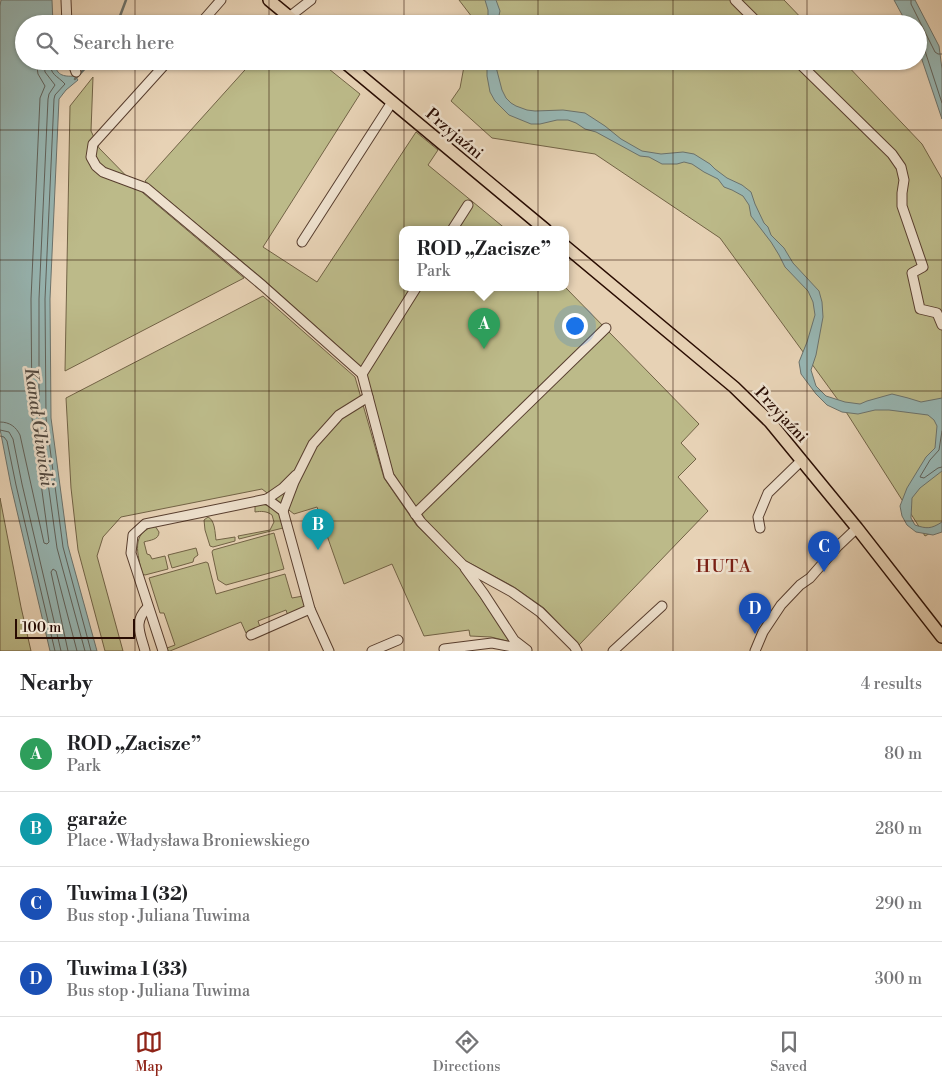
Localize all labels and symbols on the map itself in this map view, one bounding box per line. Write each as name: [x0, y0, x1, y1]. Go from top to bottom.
street label: Przyjaźni: [421, 104, 487, 164]
pin: A: [468, 308, 500, 349]
your location: [562, 313, 588, 339]
water label: Kanał Gliwicki: [19, 366, 58, 489]
street label: Przyjaźni: [750, 383, 812, 447]
pin: B: [302, 509, 334, 550]
pin: C: [808, 531, 840, 572]
district label: HUTA: [696, 555, 752, 578]
pin: D: [739, 593, 771, 634]
scale bar: [15, 616, 135, 639]

